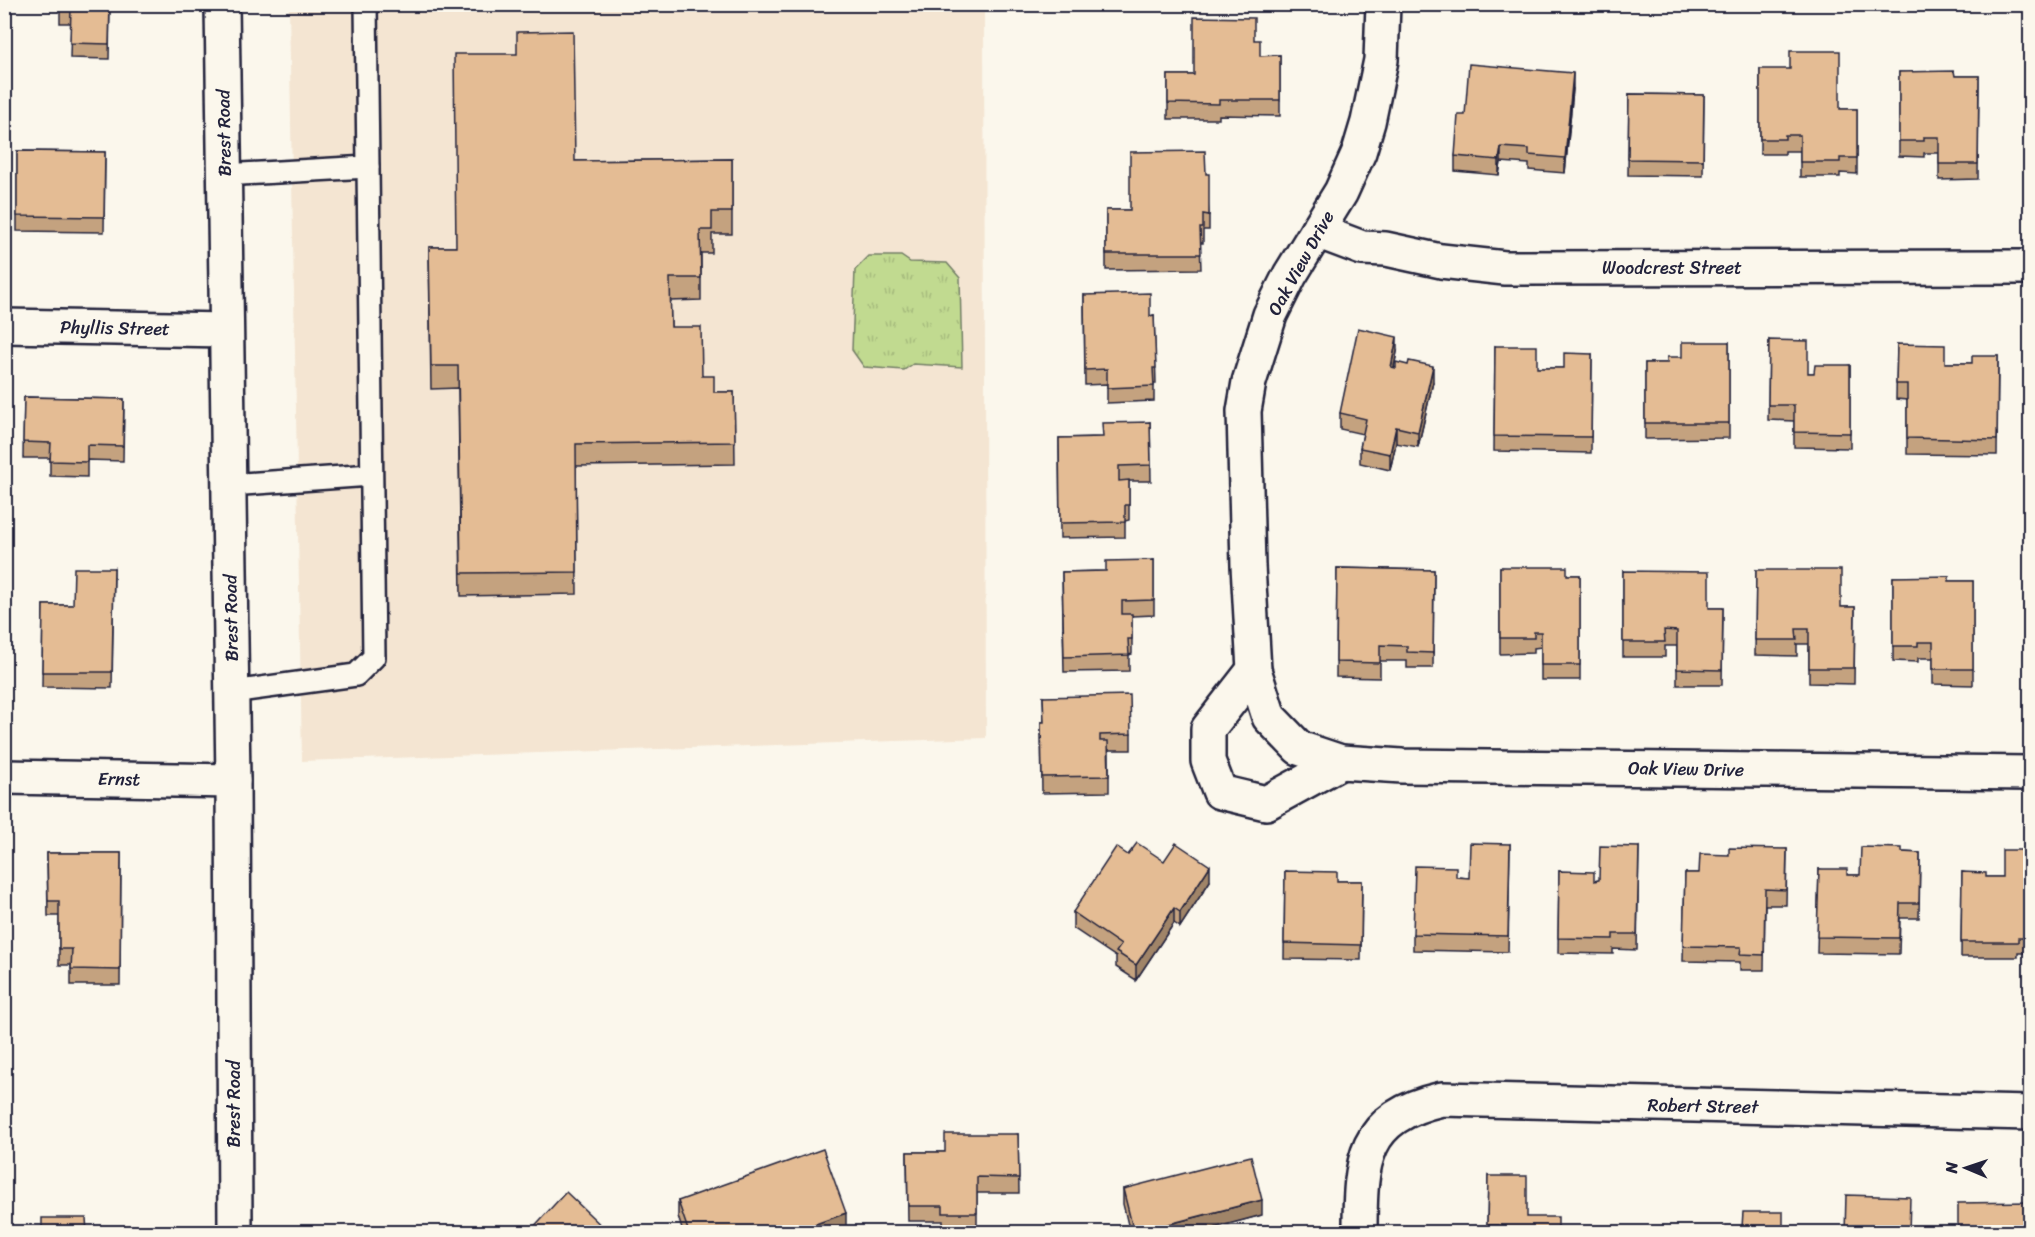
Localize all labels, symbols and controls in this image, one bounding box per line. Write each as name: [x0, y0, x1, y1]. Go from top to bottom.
street label: Brest Road: [207, 88, 241, 177]
street label: Oak View Drive: [1259, 204, 1343, 322]
street label: Woodcrest Street: [1602, 252, 1742, 284]
street label: Phyllis Street: [60, 311, 170, 345]
street label: Brest Road: [214, 573, 248, 662]
street label: Oak View Drive: [1628, 752, 1744, 786]
street label: Ernst: [98, 763, 141, 795]
street label: Brest Road: [218, 1059, 250, 1147]
street label: Robert Street: [1647, 1089, 1759, 1123]
north arrow: [1936, 1138, 1996, 1198]
text: N: [1937, 1161, 1966, 1175]

